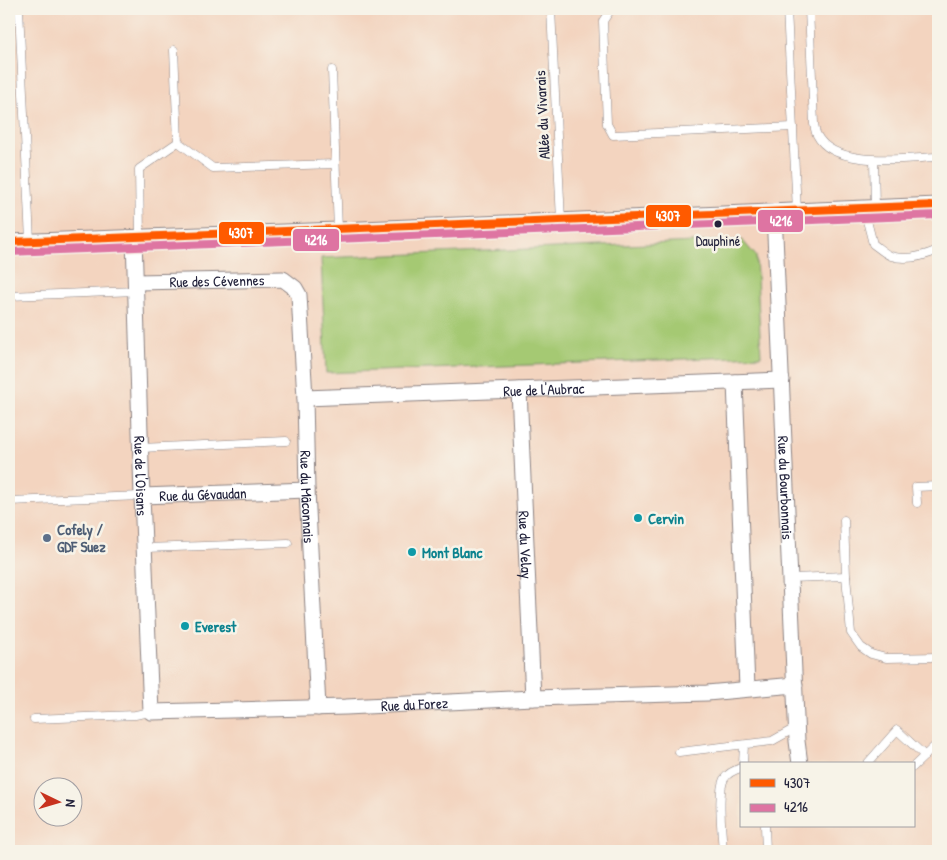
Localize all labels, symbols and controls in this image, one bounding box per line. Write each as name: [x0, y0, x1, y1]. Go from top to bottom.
street label: Allée du Vivarais: [529, 70, 555, 160]
line badge: 4307: [645, 204, 692, 228]
text: 4307: [656, 206, 680, 225]
line badge: 4216: [757, 209, 804, 233]
text: 4216: [770, 211, 793, 230]
marker: Dauphiné: [713, 219, 723, 229]
line badge: 4307: [218, 221, 265, 245]
text: 4307: [229, 223, 253, 242]
line badge: 4216: [292, 228, 340, 252]
text: 4216: [305, 230, 328, 249]
place label: Dauphiné: [696, 231, 741, 251]
street label: Rue des Cévennes: [169, 269, 265, 292]
street label: Rue de l'Aubrac: [503, 377, 585, 401]
street label: Rue du Bourbonnais: [773, 435, 799, 540]
street label: Rue de l'Oisans: [130, 436, 153, 517]
street label: Rue du Mâconnais: [296, 450, 320, 544]
street label: Rue du Gévaudan: [159, 482, 247, 506]
place label: Cervin: [648, 508, 684, 529]
street label: Rue du Velay: [514, 510, 538, 579]
marker: Cervin: [632, 512, 644, 524]
place label: Cofely / GDF Suez: [57, 519, 106, 557]
marker: Cofely / GDF Suez: [41, 532, 53, 544]
place label: Mont Blanc: [422, 542, 484, 563]
marker: Mont Blanc: [406, 546, 418, 558]
place label: Everest: [195, 616, 237, 637]
marker: Everest: [179, 620, 191, 632]
street label: Rue du Forez: [380, 692, 449, 716]
legend: [740, 762, 914, 828]
text: 4307: [784, 772, 811, 793]
north arrow: [32, 778, 82, 828]
text: 4216: [784, 796, 808, 817]
text: N: [62, 799, 81, 808]

